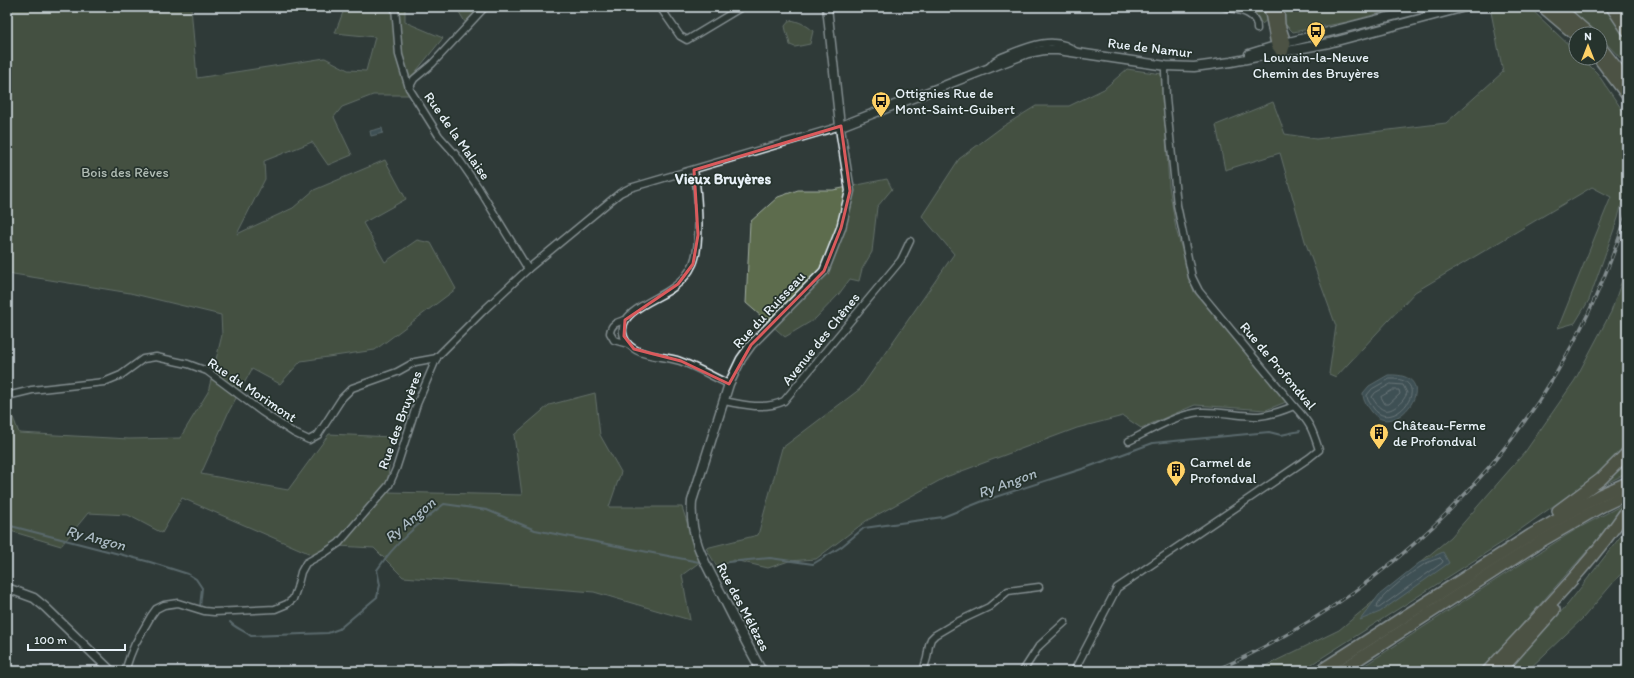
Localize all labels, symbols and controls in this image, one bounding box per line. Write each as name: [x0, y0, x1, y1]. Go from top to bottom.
bus stop icon: Louvain-la-Neuve Chemin des Bruyères: [1305, 20, 1327, 48]
north arrow: [1568, 26, 1608, 66]
text: N: [1584, 30, 1592, 43]
street label: Rue de Namur: [1107, 34, 1194, 62]
place label: Louvain-la-Neuve Chemin des Bruyères: [1253, 49, 1379, 82]
place label: Ottignies Rue de Mont-Saint-Guibert: [895, 85, 1015, 118]
street label: Rue de la Malaise: [420, 89, 494, 184]
bus stop icon: Ottignies Rue de Mont-Saint-Guibert: [870, 90, 892, 118]
park label: Bois des Rêves: [81, 164, 169, 181]
district label: Vieux Bruyères: [675, 170, 772, 189]
street label: Rue du Ruisseau: [729, 268, 809, 352]
street label: Avenue des Chênes: [778, 289, 864, 389]
street label: Rue de Profondval: [1236, 319, 1320, 413]
street label: Rue du Morimont: [204, 354, 300, 426]
street label: Rue des Bruyères: [374, 368, 426, 472]
place label: Château-Ferme de Profondval: [1393, 417, 1486, 450]
building icon: Château-Ferme de Profondval: [1368, 422, 1390, 450]
place label: Carmel de Profondval: [1190, 454, 1257, 487]
building icon: Carmel de Profondval: [1165, 459, 1187, 487]
water label: Ry Angon: [975, 464, 1039, 502]
water label: Ry Angon: [381, 493, 439, 546]
water label: Ry Angon: [64, 521, 128, 555]
street label: Rue des Mélèzes: [713, 560, 773, 654]
scale bar: [28, 626, 125, 652]
text: 100 m: [34, 633, 67, 647]

